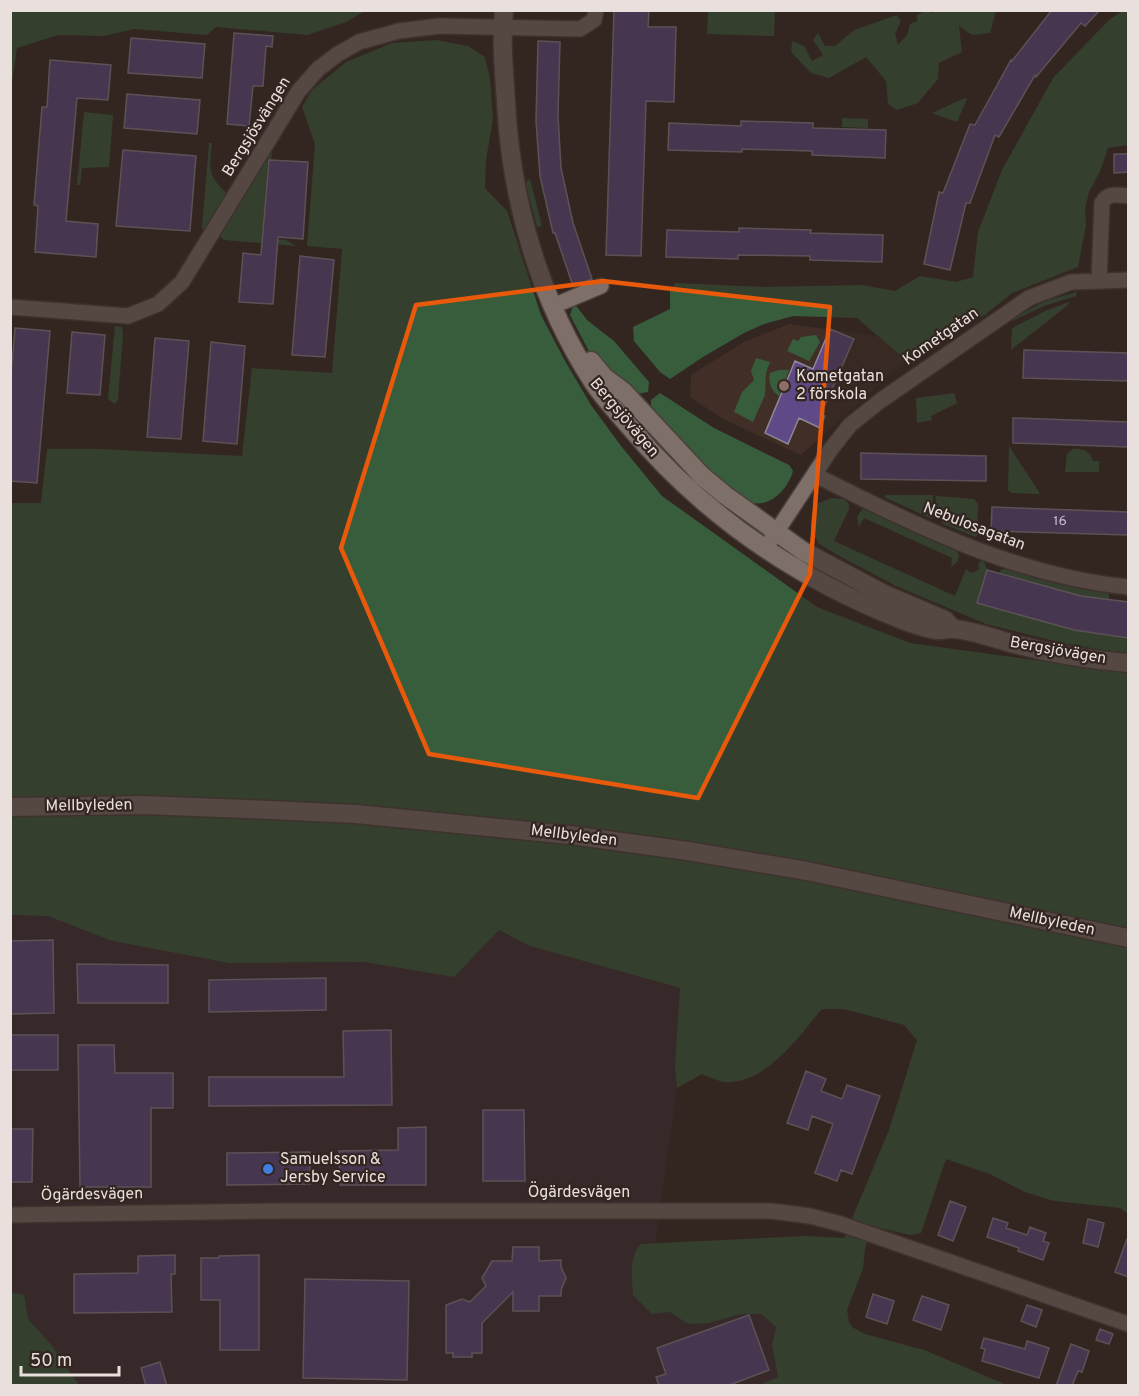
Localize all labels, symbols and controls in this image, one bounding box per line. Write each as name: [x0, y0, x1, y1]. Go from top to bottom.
street label: Bergsjösvängen: [218, 73, 296, 181]
street label: Kometgatan: [899, 304, 983, 370]
place label: Kometgatan 2 förskola: [796, 367, 884, 405]
street label: Bergsjövägen: [585, 374, 663, 462]
marker: Kometgatan 2 förskola: [777, 379, 791, 393]
street label: Nebulosagatan: [920, 498, 1028, 556]
house number: 16: [1053, 513, 1067, 530]
street label: Bergsjövägen: [1008, 633, 1108, 669]
street label: Mellbyleden: [45, 795, 133, 817]
street label: Mellbyleden: [530, 821, 618, 851]
street label: Mellbyleden: [1007, 903, 1097, 941]
place label: Samuelsson & Jersby Service: [280, 1150, 386, 1188]
marker: Samuelsson & Jersby Service: [261, 1162, 275, 1176]
street label: Ögärdesvägen: [528, 1181, 630, 1203]
street label: Ögärdesvägen: [41, 1182, 143, 1206]
scale bar: [21, 1339, 118, 1377]
text: 50 m: [30, 1350, 72, 1373]

